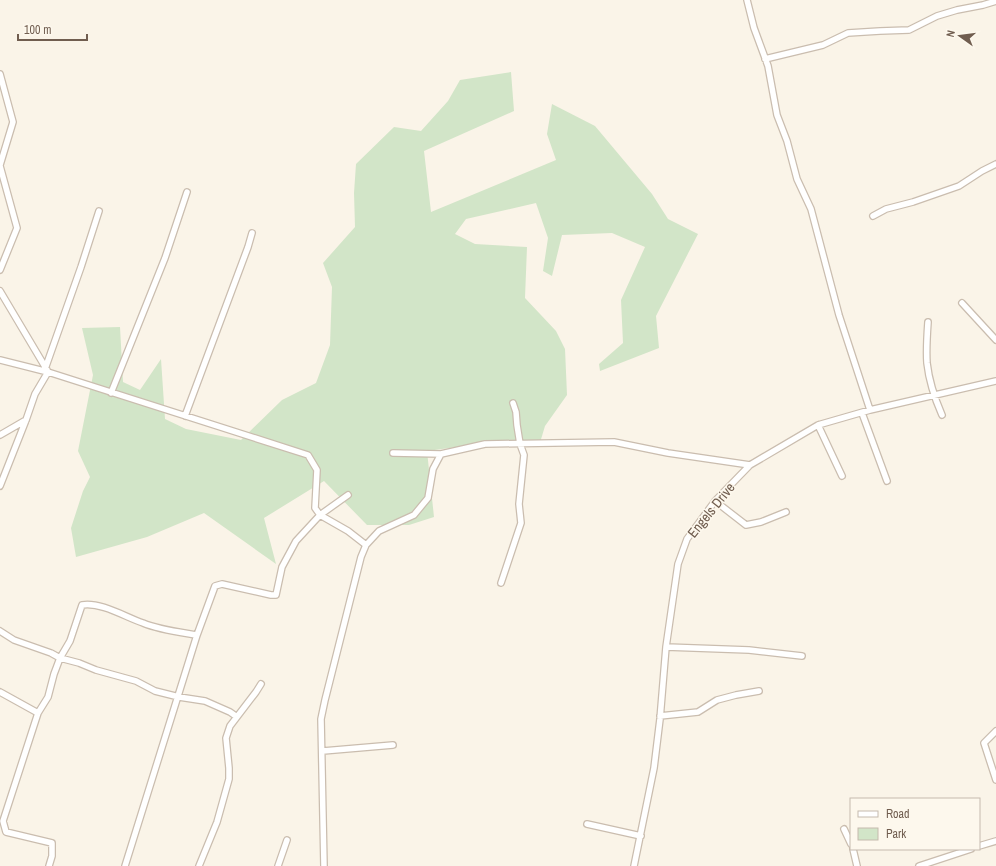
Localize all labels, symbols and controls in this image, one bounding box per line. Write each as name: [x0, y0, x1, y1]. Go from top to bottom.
scale bar: [18, 16, 87, 42]
north arrow: [940, 16, 980, 56]
text: 100 m: [24, 22, 51, 38]
text: N: [943, 29, 958, 38]
street label: Engels Drive: [683, 479, 739, 541]
legend: [850, 798, 980, 850]
text: Road: [886, 806, 910, 822]
text: Park: [886, 826, 906, 842]

